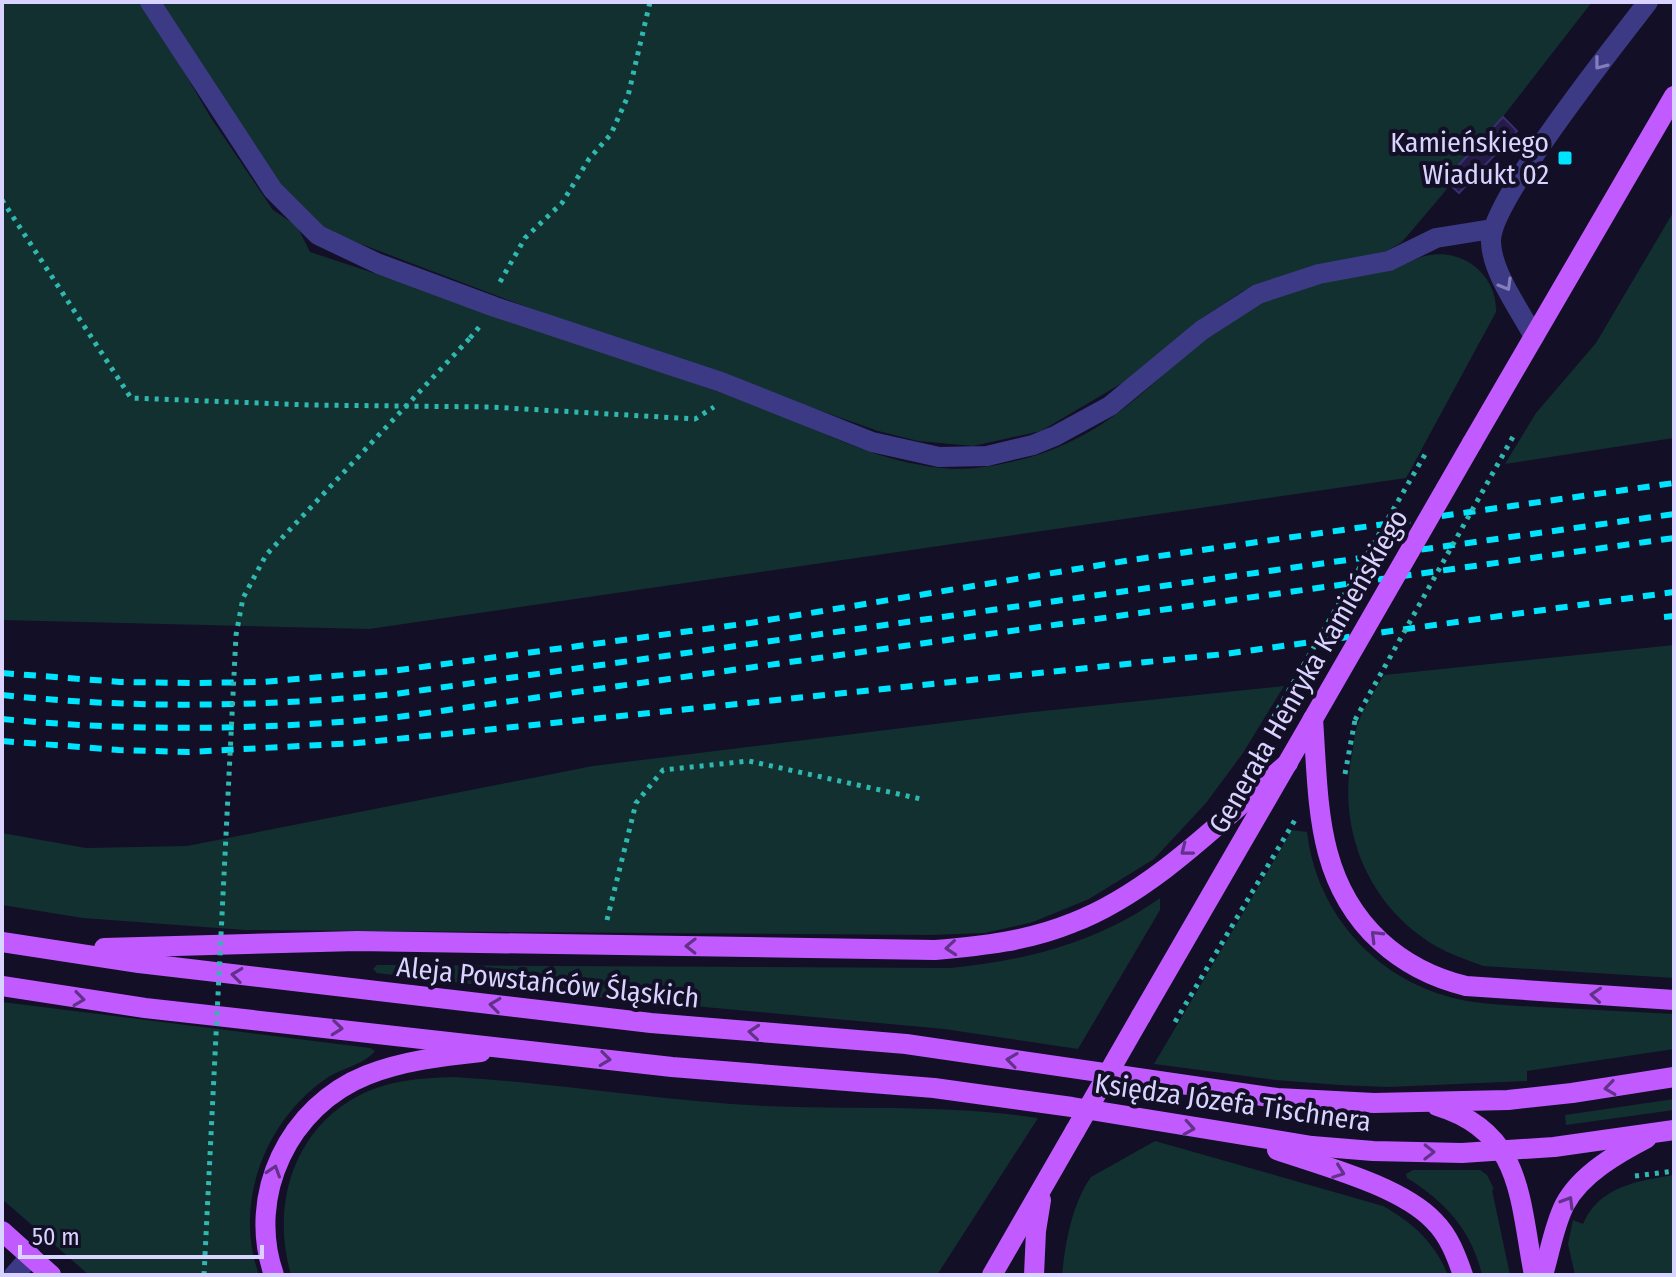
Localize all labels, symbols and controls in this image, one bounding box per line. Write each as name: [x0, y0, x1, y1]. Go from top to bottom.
one-way arrow: [1596, 55, 1610, 70]
place label: Kamieńskiego Wiadukt 02: [1390, 126, 1549, 191]
marker: Kamieńskiego Wiadukt 02: [1556, 149, 1574, 167]
one-way arrow: [1496, 276, 1512, 291]
street label: Generała Henryka Kamieńskiego: [1202, 503, 1415, 839]
one-way arrow: [1181, 840, 1195, 855]
one-way arrow: [1371, 931, 1385, 945]
one-way arrow: [684, 937, 697, 955]
one-way arrow: [944, 940, 957, 957]
street label: Aleja Powstańców Śląskich: [395, 950, 701, 1015]
one-way arrow: [230, 966, 243, 983]
one-way arrow: [1589, 987, 1602, 1004]
one-way arrow: [73, 990, 86, 1007]
one-way arrow: [488, 997, 502, 1014]
one-way arrow: [331, 1020, 344, 1037]
one-way arrow: [747, 1023, 760, 1040]
one-way arrow: [599, 1050, 612, 1067]
one-way arrow: [1005, 1052, 1019, 1069]
street label: Księdza Józefa Tischnera: [1093, 1067, 1373, 1138]
one-way arrow: [1603, 1079, 1617, 1096]
one-way arrow: [1182, 1119, 1196, 1136]
one-way arrow: [1423, 1144, 1436, 1161]
one-way arrow: [1332, 1163, 1346, 1179]
one-way arrow: [265, 1165, 281, 1178]
one-way arrow: [1558, 1196, 1574, 1211]
scale bar: [20, 1209, 262, 1259]
text: 50 m: [32, 1223, 80, 1251]

